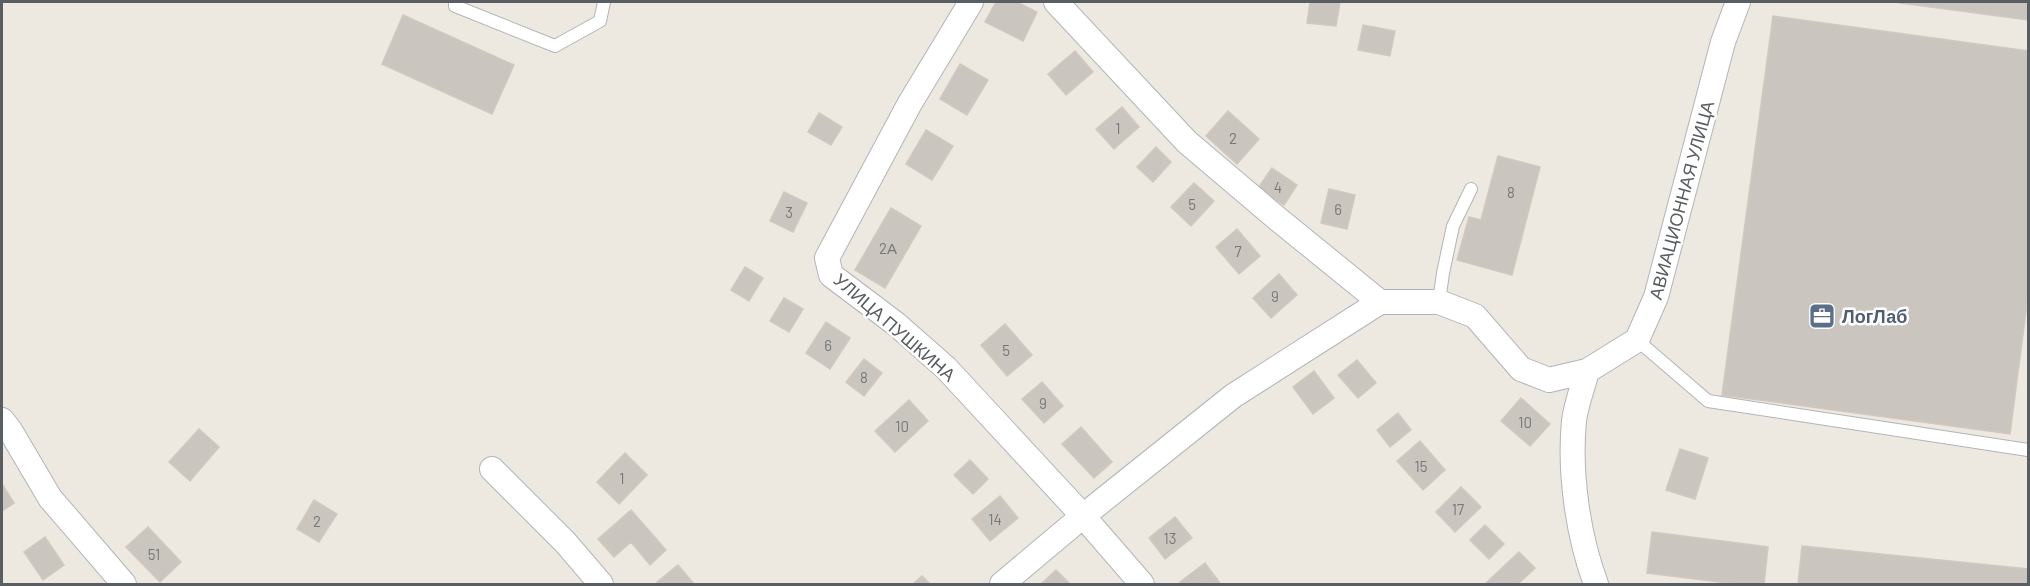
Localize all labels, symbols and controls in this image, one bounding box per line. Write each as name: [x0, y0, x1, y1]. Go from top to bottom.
street label: АВИАЦИОННАЯ УЛИЦА: [1644, 98, 1718, 302]
house number: 1: [1115, 119, 1121, 137]
house number: 2: [1229, 129, 1237, 147]
house number: 4: [1274, 178, 1282, 196]
house number: 8: [1507, 183, 1515, 201]
house number: 5: [1188, 195, 1196, 213]
house number: 6: [1334, 200, 1342, 218]
house number: 3: [785, 203, 793, 221]
house number: 2А: [879, 239, 897, 257]
house number: 7: [1234, 242, 1242, 260]
street label: УЛИЦА ПУШКИНА: [830, 268, 960, 386]
house number: 9: [1271, 287, 1279, 305]
office icon: ЛогЛаб: [1807, 301, 1837, 331]
place label: ЛогЛаб: [1842, 305, 1907, 327]
house number: 6: [824, 336, 832, 354]
house number: 5: [1002, 341, 1010, 359]
house number: 8: [860, 368, 868, 386]
house number: 9: [1039, 394, 1047, 412]
house number: 10: [1518, 413, 1532, 431]
house number: 10: [895, 417, 909, 435]
house number: 15: [1415, 457, 1427, 475]
house number: 1: [619, 469, 625, 487]
house number: 17: [1452, 500, 1464, 518]
house number: 14: [988, 510, 1002, 528]
house number: 2: [313, 512, 321, 530]
house number: 13: [1164, 529, 1176, 547]
house number: 51: [148, 545, 160, 563]

